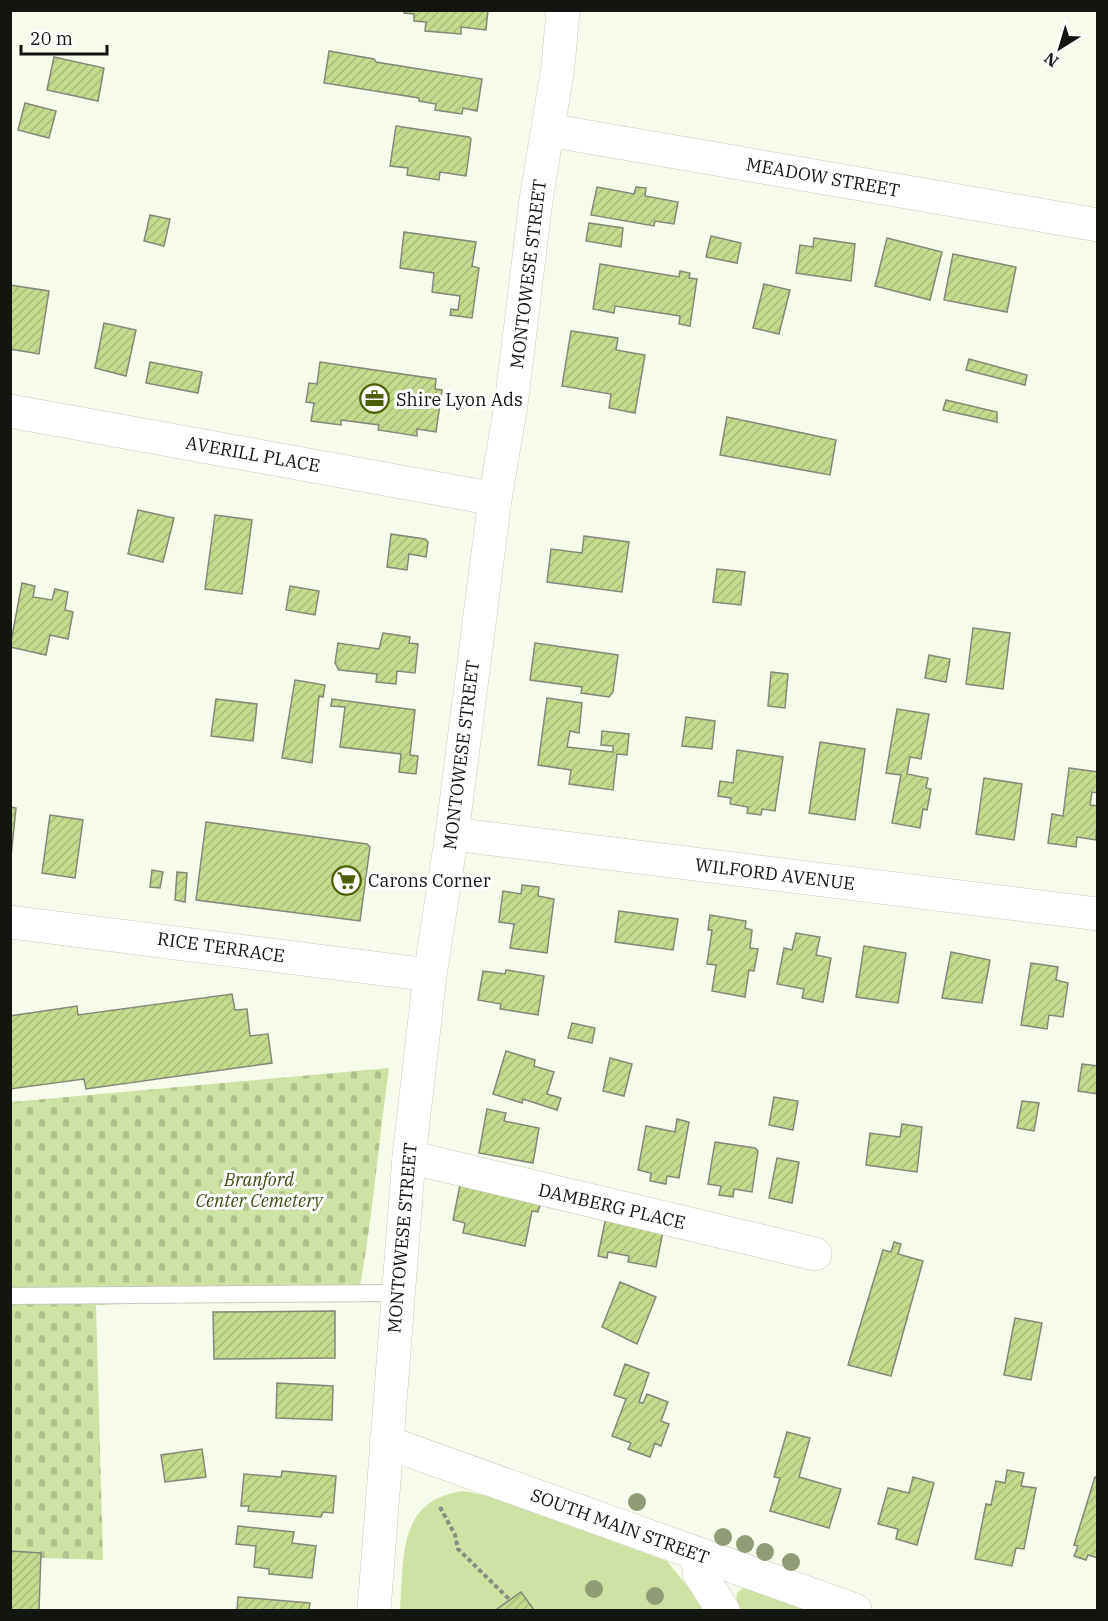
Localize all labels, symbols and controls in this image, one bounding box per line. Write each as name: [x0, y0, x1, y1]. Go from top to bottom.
scale bar: [21, 18, 106, 56]
north arrow: [1030, 18, 1090, 78]
text: 20 m: [30, 27, 73, 50]
text: N: [1040, 48, 1062, 72]
street label: MEADOW STREET: [744, 152, 902, 202]
street label: MONTOWESE STREET: [505, 178, 551, 370]
office icon: Shire Lyon Ads: [359, 383, 391, 415]
place label: Shire Lyon Ads: [396, 388, 523, 411]
street label: AVERILL PLACE: [184, 431, 322, 477]
street label: MONTOWESE STREET: [438, 659, 484, 851]
street label: WILFORD AVENUE: [694, 853, 856, 895]
supermarket icon: Carons Corner: [331, 864, 363, 896]
place label: Carons Corner: [368, 869, 491, 892]
street label: RICE TERRACE: [156, 927, 286, 967]
street label: MONTOWESE STREET: [382, 1142, 422, 1334]
park label: Branford Center Cemetery: [195, 1168, 324, 1212]
street label: DAMBERG PLACE: [536, 1178, 688, 1234]
street label: SOUTH MAIN STREET: [528, 1483, 713, 1569]

